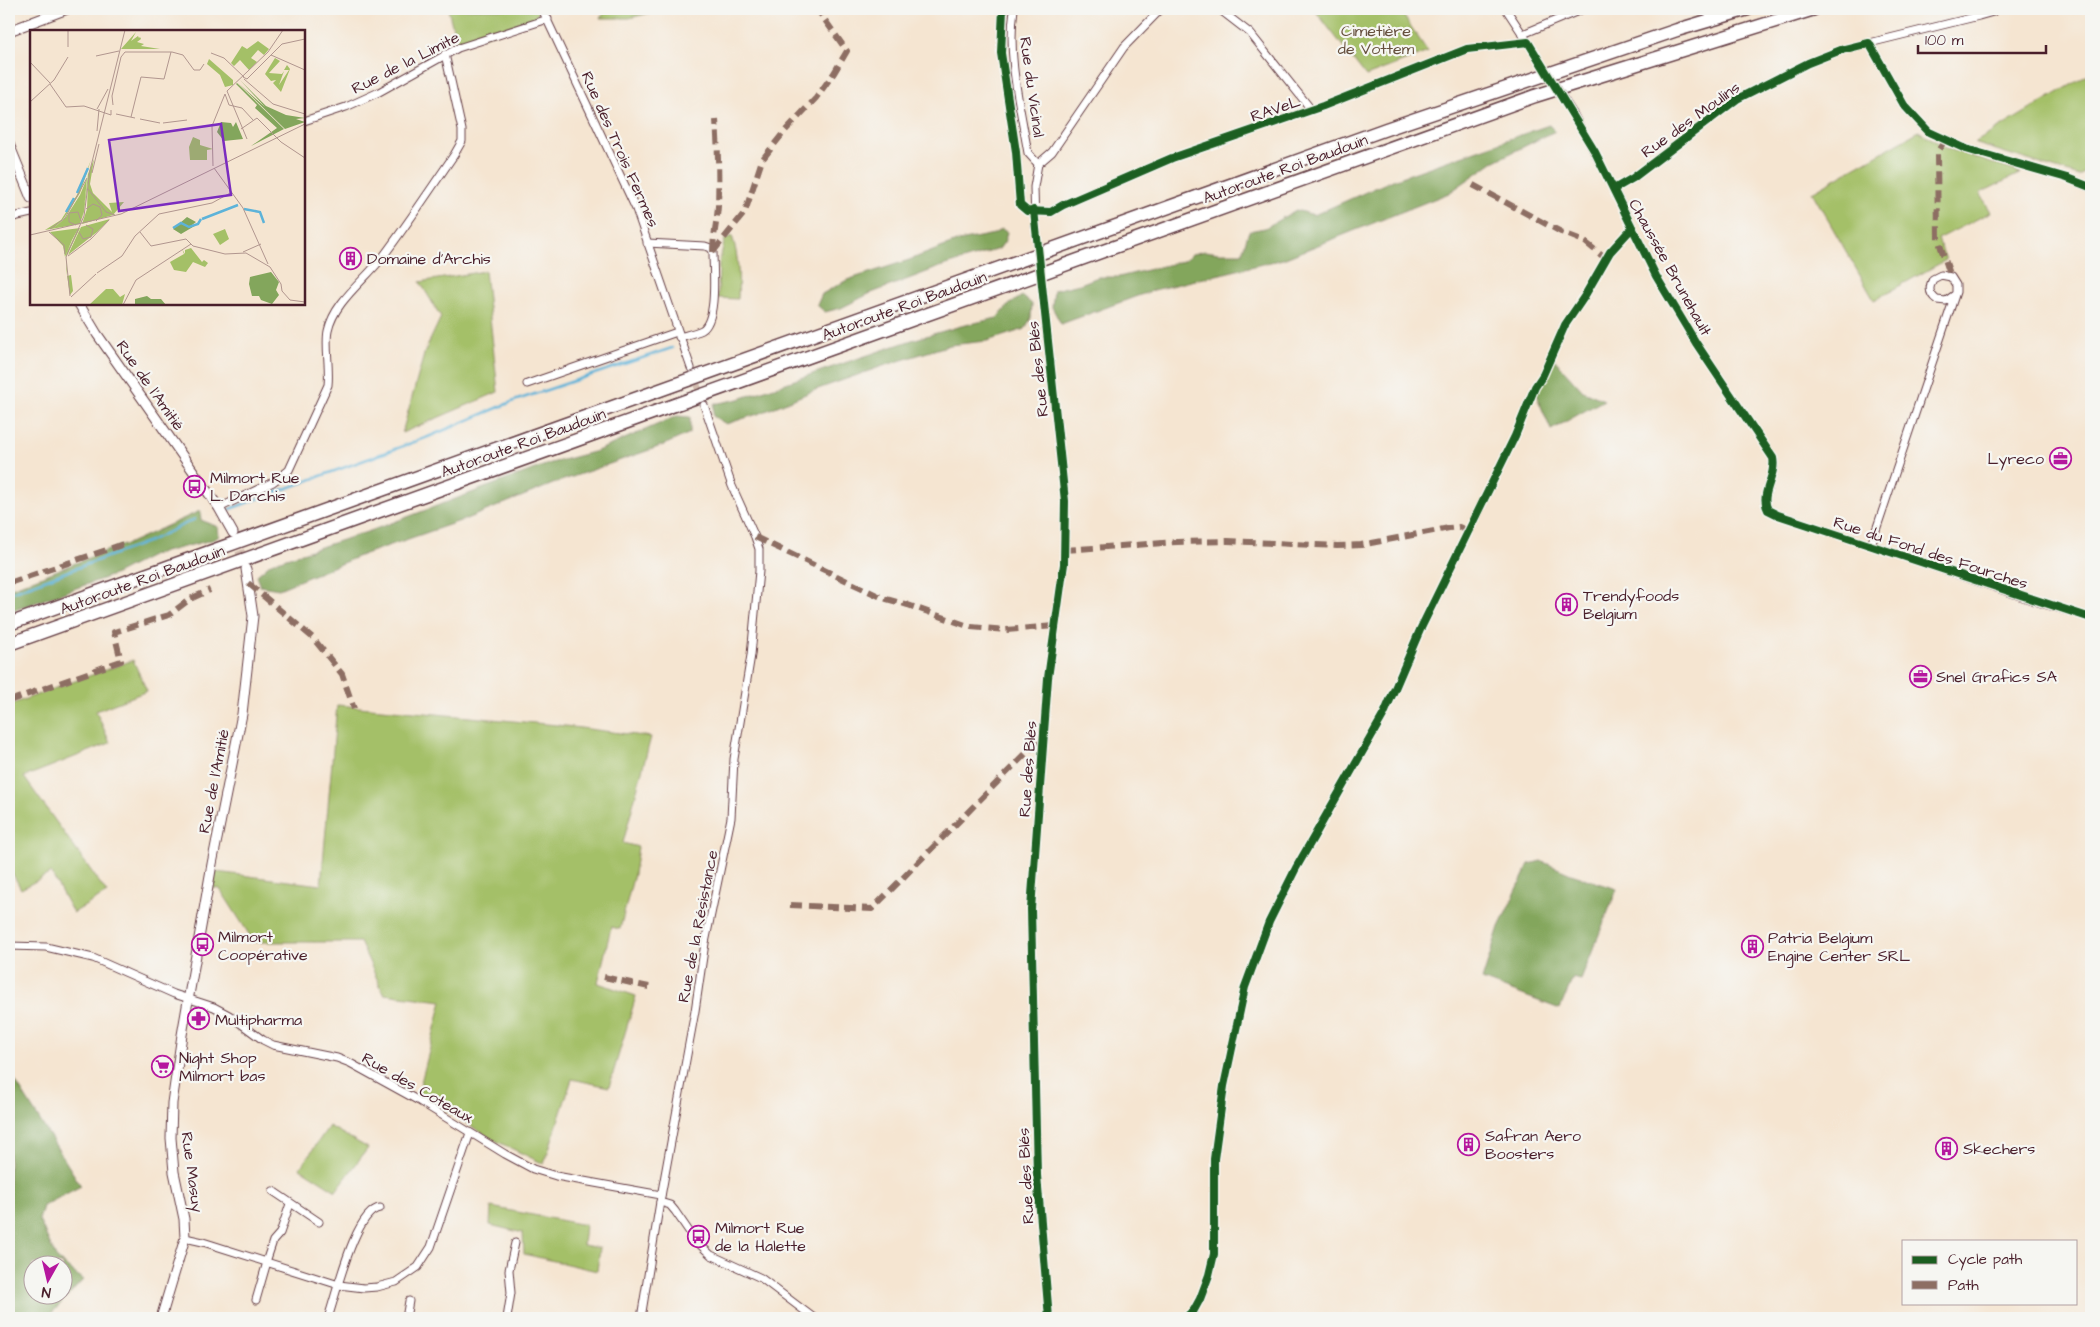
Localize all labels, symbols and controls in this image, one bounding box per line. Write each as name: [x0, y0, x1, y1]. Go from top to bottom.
park label: Cimetière de Vottem: [1338, 20, 1415, 60]
scale bar: [1918, 22, 2045, 54]
street label: Rue de la Limite: [348, 26, 464, 100]
inset map: [30, 30, 305, 305]
text: 100 m: [1925, 30, 1964, 51]
street label: Rue du Vicinal: [1014, 36, 1050, 139]
street label: Rue des Trois Fermes: [576, 68, 664, 231]
street label: Rue des Moulins: [1637, 76, 1744, 163]
street label: RAVeL: [1247, 90, 1303, 128]
street label: Autoroute Roi Baudouin: [1200, 129, 1371, 209]
street label: Chaussée Brunehault: [1623, 195, 1717, 340]
building icon: Domaine d'Archis: [339, 246, 363, 270]
place label: Domaine d'Archis: [367, 248, 491, 270]
street label: Autoroute Roi Baudouin: [819, 266, 990, 346]
street label: Rue des Blés: [1022, 320, 1054, 418]
street label: Rue de l'Amitié: [111, 336, 190, 435]
street label: Autoroute Roi Baudouin: [438, 403, 609, 483]
office icon: Lyreco: [2048, 446, 2072, 470]
place label: Lyreco: [1988, 448, 2044, 471]
place label: Milmort Rue L. Darchis: [210, 467, 300, 507]
bus stop icon: Milmort Rue L. Darchis: [182, 474, 206, 498]
street label: Rue du Fond des Fourches: [1831, 511, 2031, 595]
street label: Autoroute Roi Baudouin: [57, 540, 228, 620]
place label: Trendyfoods Belgium: [1583, 585, 1679, 626]
building icon: Trendyfoods Belgium: [1555, 592, 1579, 616]
office icon: Snel Grafics SA: [1908, 664, 1932, 688]
place label: Snel Grafics SA: [1936, 666, 2057, 688]
street label: Rue des Blés: [1014, 720, 1042, 818]
street label: Rue de l'Amitié: [193, 727, 235, 835]
street label: Rue de la Résistance: [672, 848, 724, 1004]
place label: Milmort Coopérative: [218, 926, 308, 966]
place label: Patria Belgium Engine Center SRL: [1768, 927, 1910, 968]
bus stop icon: Milmort Coopérative: [190, 933, 214, 957]
building icon: Patria Belgium Engine Center SRL: [1740, 934, 1764, 958]
pharmacy icon: Multipharma: [187, 1007, 211, 1031]
place label: Multipharma: [215, 1009, 302, 1031]
place label: Night Shop Milmort bas: [179, 1047, 265, 1087]
street label: Rue des Coteaux: [358, 1047, 478, 1129]
supermarket icon: Night Shop Milmort bas: [151, 1054, 175, 1078]
place label: Safran Aero Boosters: [1485, 1125, 1581, 1165]
street label: Rue des Blés: [1012, 1127, 1040, 1225]
street label: Rue Masuy: [174, 1131, 209, 1214]
building icon: Safran Aero Boosters: [1457, 1132, 1481, 1156]
building icon: Skechers: [1935, 1136, 1959, 1160]
place label: Skechers: [1963, 1138, 2035, 1160]
place label: Milmort Rue de la Halette: [715, 1217, 806, 1257]
bus stop icon: Milmort Rue de la Halette: [687, 1224, 711, 1248]
legend: [1902, 1240, 2078, 1304]
text: Cycle path: [1948, 1249, 2023, 1271]
north arrow: [22, 1254, 72, 1304]
text: Path: [1948, 1275, 1979, 1296]
text: N: [40, 1281, 52, 1302]

